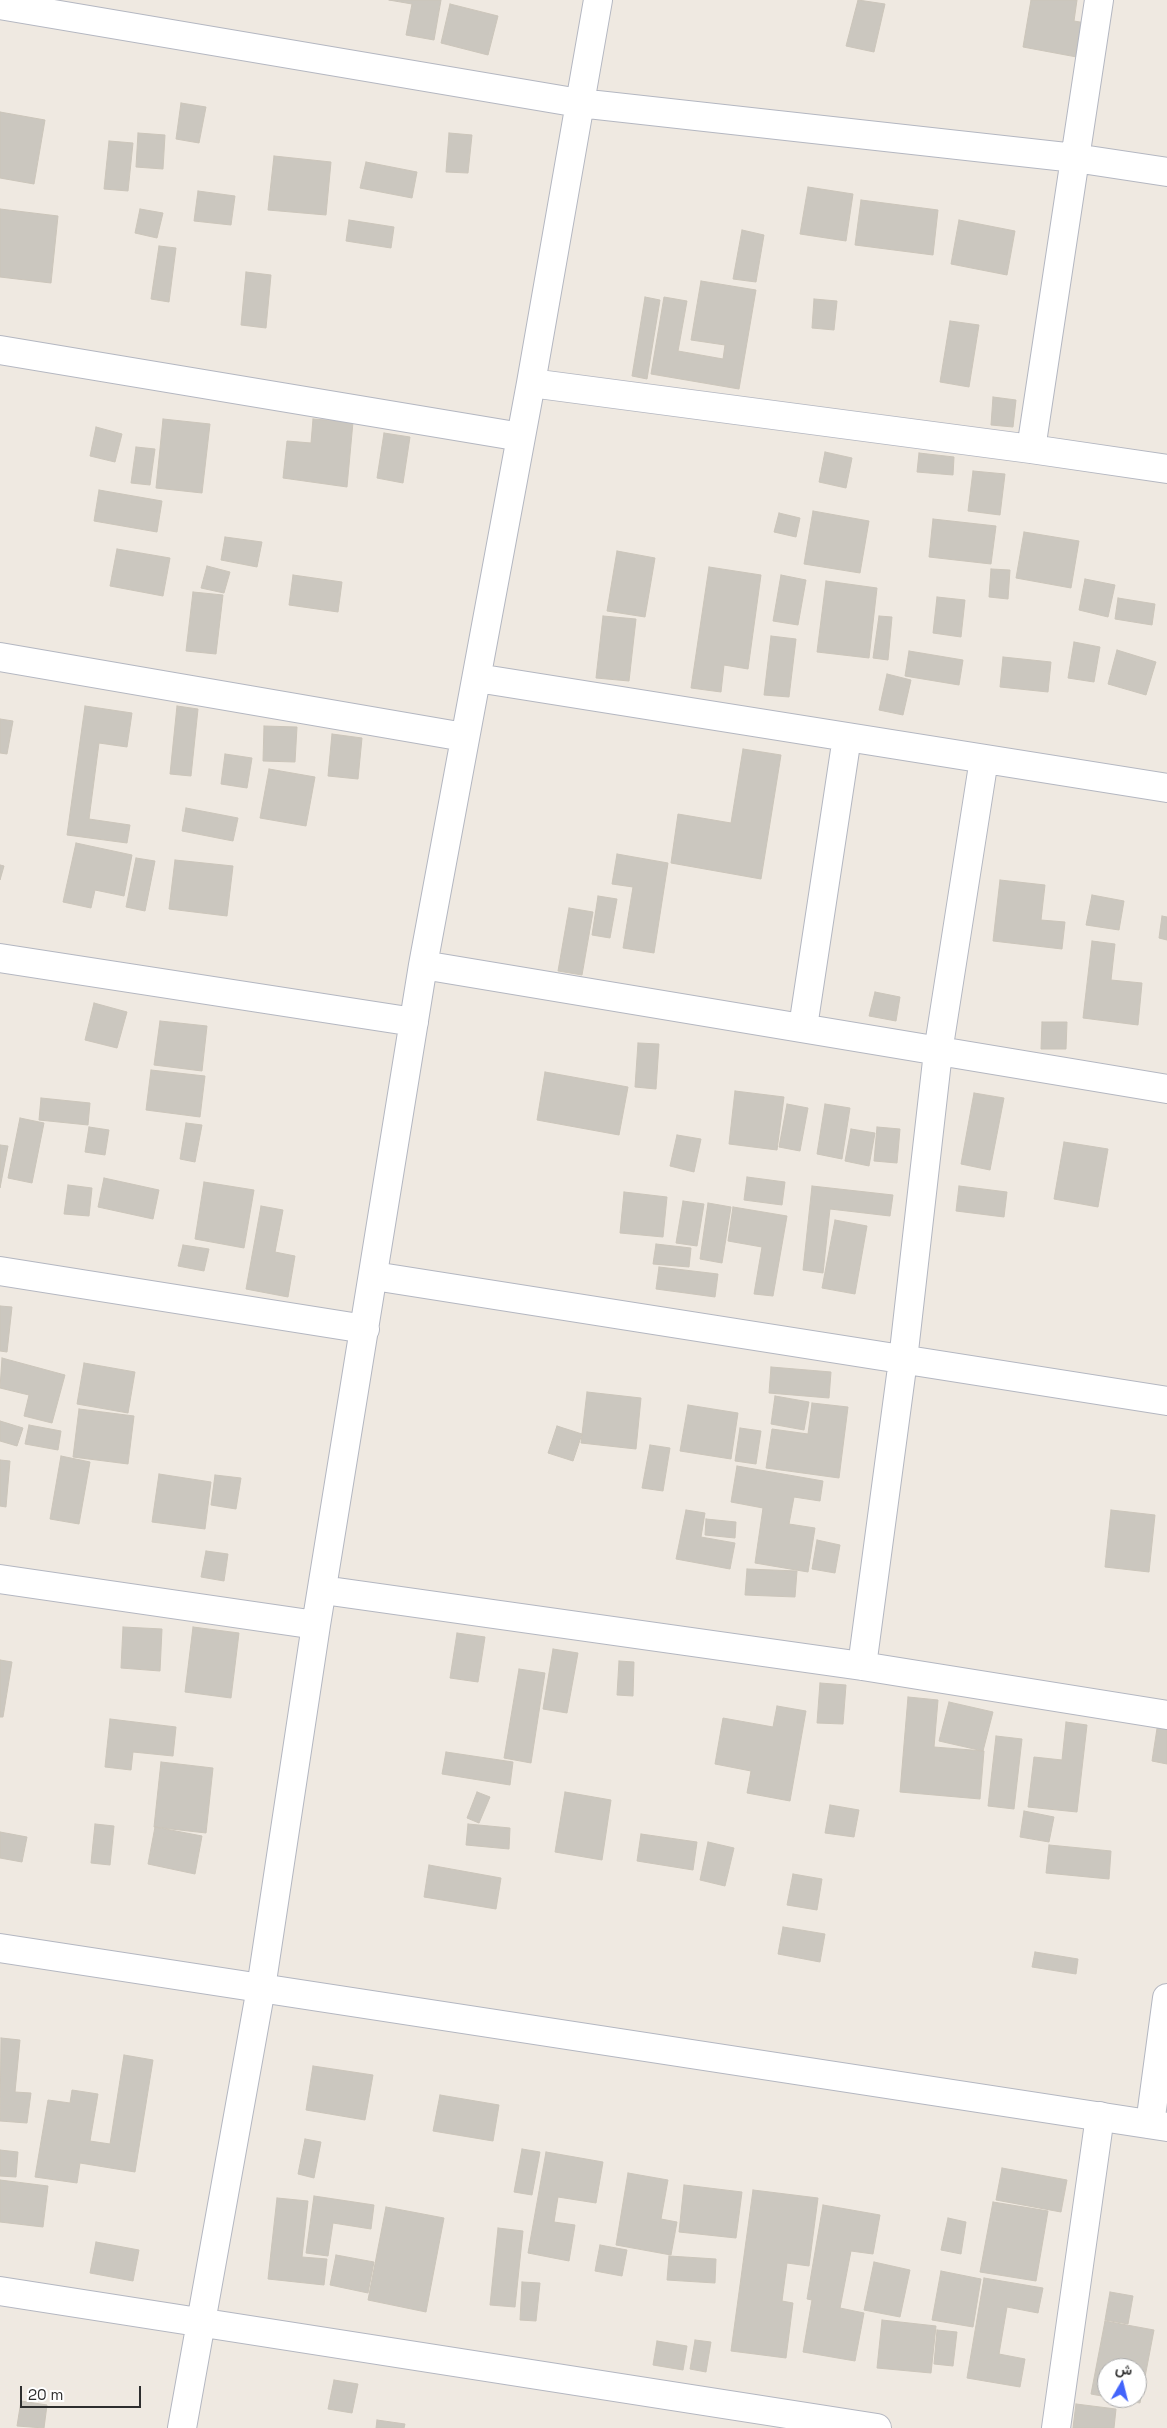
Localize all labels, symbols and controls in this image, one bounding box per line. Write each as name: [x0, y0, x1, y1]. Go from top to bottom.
north arrow: [1097, 2358, 1147, 2408]
text: ش: [1114, 2359, 1134, 2379]
scale bar: [22, 2376, 144, 2408]
text: 20 m: [28, 2385, 63, 2404]

